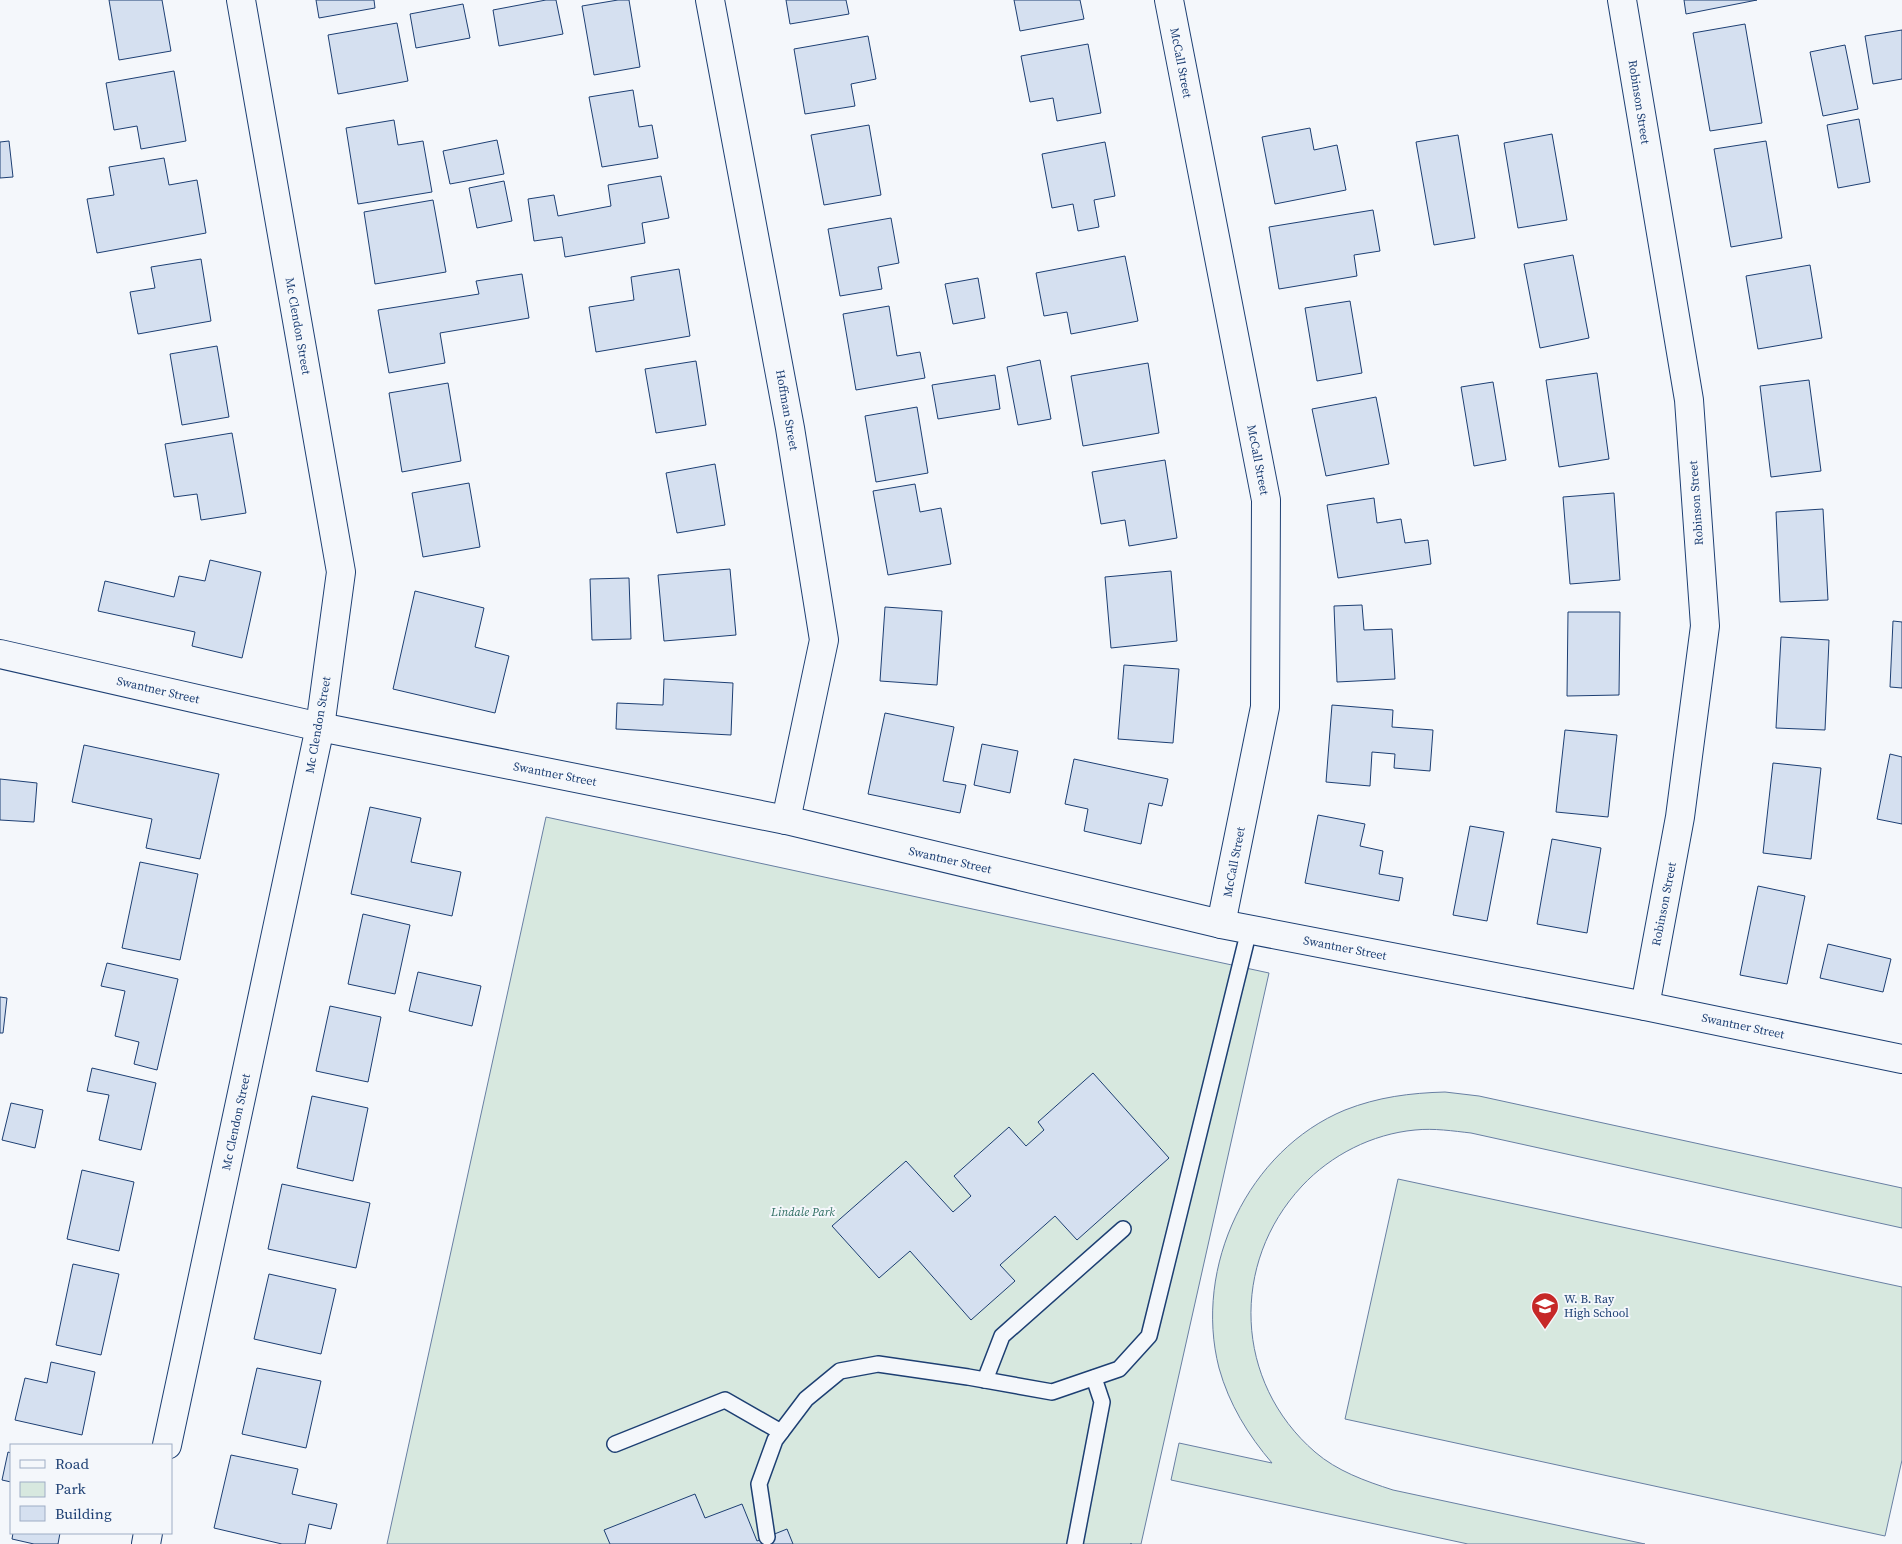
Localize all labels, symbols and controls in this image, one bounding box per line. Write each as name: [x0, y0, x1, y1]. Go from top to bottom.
street label: McCall Street: [1166, 27, 1196, 100]
street label: Robinson Street: [1624, 59, 1654, 145]
street label: Mc Clendon Street: [282, 276, 314, 376]
street label: Hoffman Street: [772, 368, 802, 452]
street label: McCall Street: [1243, 424, 1273, 497]
street label: Robinson Street: [1685, 460, 1707, 546]
street label: Swantner Street: [115, 673, 201, 707]
street label: Mc Clendon Street: [302, 675, 334, 775]
street label: Swantner Street: [512, 758, 598, 790]
street label: McCall Street: [1219, 825, 1249, 898]
street label: Swantner Street: [907, 843, 993, 877]
street label: Robinson Street: [1648, 861, 1680, 947]
street label: Swantner Street: [1302, 932, 1388, 964]
street label: Swantner Street: [1700, 1009, 1786, 1043]
street label: Mc Clendon Street: [218, 1072, 254, 1172]
park label: Lindale Park: [770, 1204, 835, 1220]
school or university icon: W. B. Ray High School: [1530, 1291, 1560, 1330]
place label: W. B. Ray High School: [1564, 1291, 1629, 1321]
legend: [10, 1444, 172, 1534]
text: Road: [55, 1453, 89, 1474]
text: Park: [55, 1478, 87, 1499]
text: Building: [55, 1503, 112, 1524]

